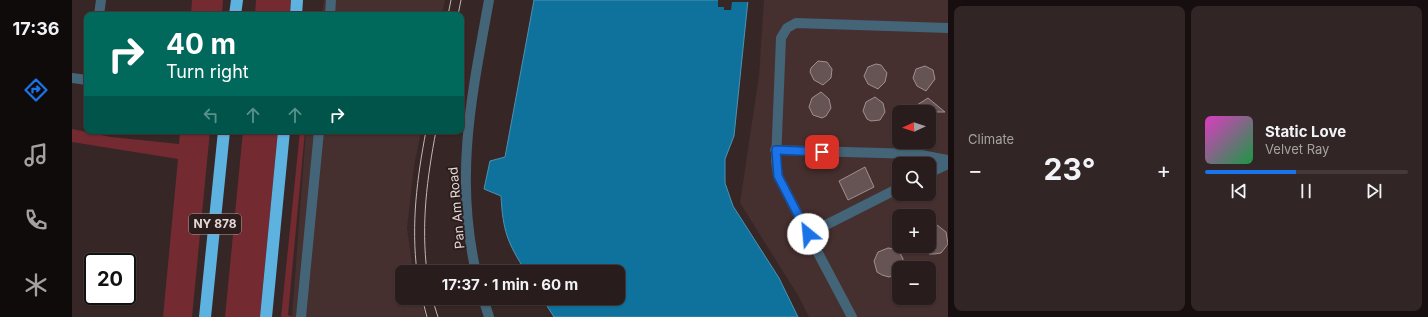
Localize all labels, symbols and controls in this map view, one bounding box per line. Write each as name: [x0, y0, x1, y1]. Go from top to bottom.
text: 17:36: [13, 18, 59, 39]
text: 40 m: [166, 27, 236, 61]
icon: right: [100, 28, 152, 80]
text: Turn right: [166, 61, 249, 82]
icon: directions: [22, 76, 50, 104]
icon: left: [200, 104, 222, 126]
icon: ahead: [242, 104, 264, 126]
icon: ahead: [284, 104, 306, 126]
icon: right: [326, 104, 348, 126]
north arrow: [892, 105, 936, 149]
map controls: [892, 105, 936, 305]
text: Static Love: [1265, 122, 1346, 141]
text: Climate: [968, 131, 1014, 147]
pin: [805, 135, 839, 169]
icon: music: [22, 141, 50, 169]
icon: arrive: [811, 141, 833, 163]
text: Velvet Ray: [1265, 141, 1329, 157]
text: 23°: [1044, 151, 1095, 187]
button: search: [892, 157, 936, 201]
text: −: [968, 157, 983, 183]
text: +: [1156, 157, 1171, 183]
street label: Pan Am Road: [444, 166, 468, 250]
icon: previous: [1228, 180, 1250, 202]
icon: pause: [1295, 180, 1317, 202]
icon: next: [1363, 180, 1385, 202]
icon: phone: [22, 206, 50, 234]
button: +: [892, 209, 936, 253]
position arrow: [787, 213, 829, 255]
road number: NY 878: [189, 214, 241, 234]
speed limit sign: 20: [84, 253, 136, 305]
button: −: [892, 261, 936, 305]
icon: climate: [22, 271, 50, 299]
text: 17:37 · 1 min · 60 m: [442, 275, 578, 294]

